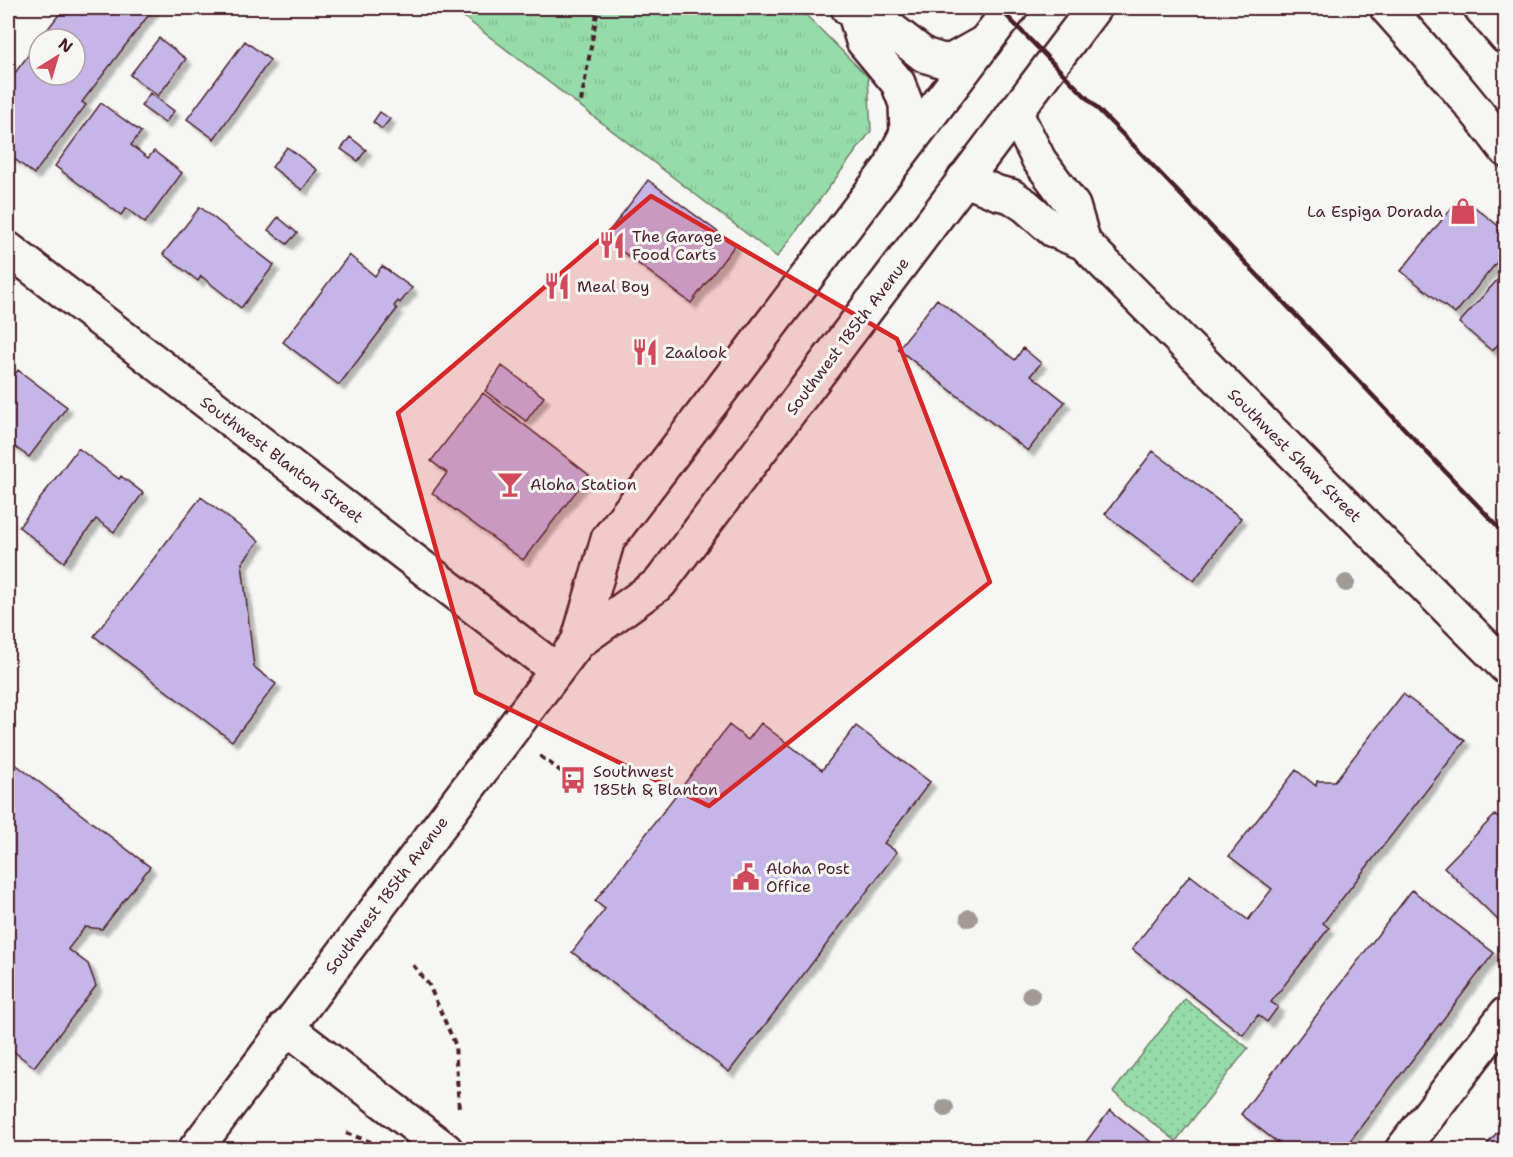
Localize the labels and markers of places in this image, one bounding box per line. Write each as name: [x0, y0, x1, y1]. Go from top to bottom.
shop icon: La Espiga Dorada: [1448, 196, 1478, 226]
place label: La Espiga Dorada: [1307, 201, 1443, 222]
place label: The Garage Food Carts: [632, 226, 722, 265]
restaurant icon: The Garage Food Carts: [597, 230, 627, 260]
restaurant icon: Meal Boy: [542, 271, 572, 301]
place label: Meal Boy: [577, 276, 650, 297]
restaurant icon: Zaalook: [630, 337, 660, 367]
place label: Zaalook: [665, 342, 727, 363]
bar icon: Aloha Station: [495, 469, 525, 499]
place label: Aloha Station: [530, 474, 637, 495]
place label: Southwest 185th & Blanton: [593, 761, 718, 800]
bus stop icon: Southwest 185th & Blanton: [558, 765, 588, 795]
place label: Aloha Post Office: [766, 858, 850, 897]
public building icon: Aloha Post Office: [731, 862, 761, 892]

